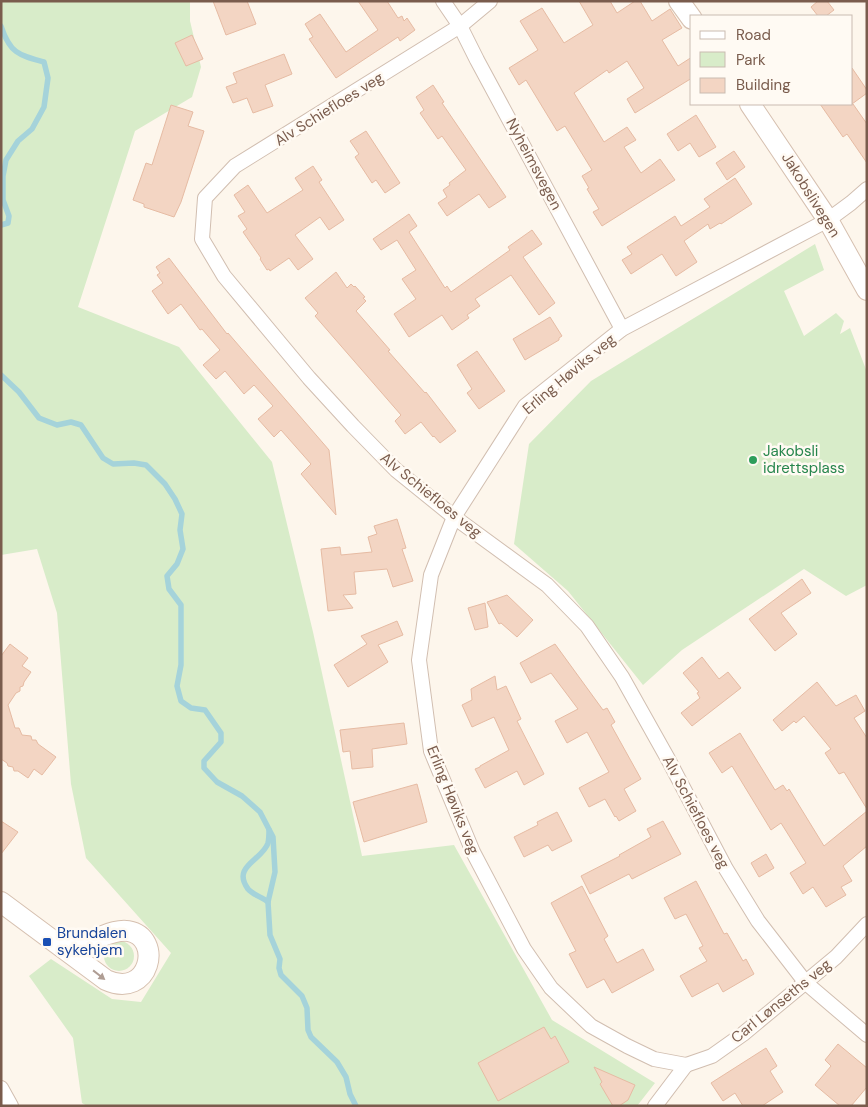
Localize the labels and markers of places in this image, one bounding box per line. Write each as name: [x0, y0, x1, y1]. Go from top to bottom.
place label: Jakobsli idrettsplass: [763, 441, 845, 478]
marker: Jakobsli idrettsplass: [747, 454, 759, 466]
place label: Brundalen sykehjem: [57, 923, 127, 960]
marker: Brundalen sykehjem: [41, 936, 53, 948]

